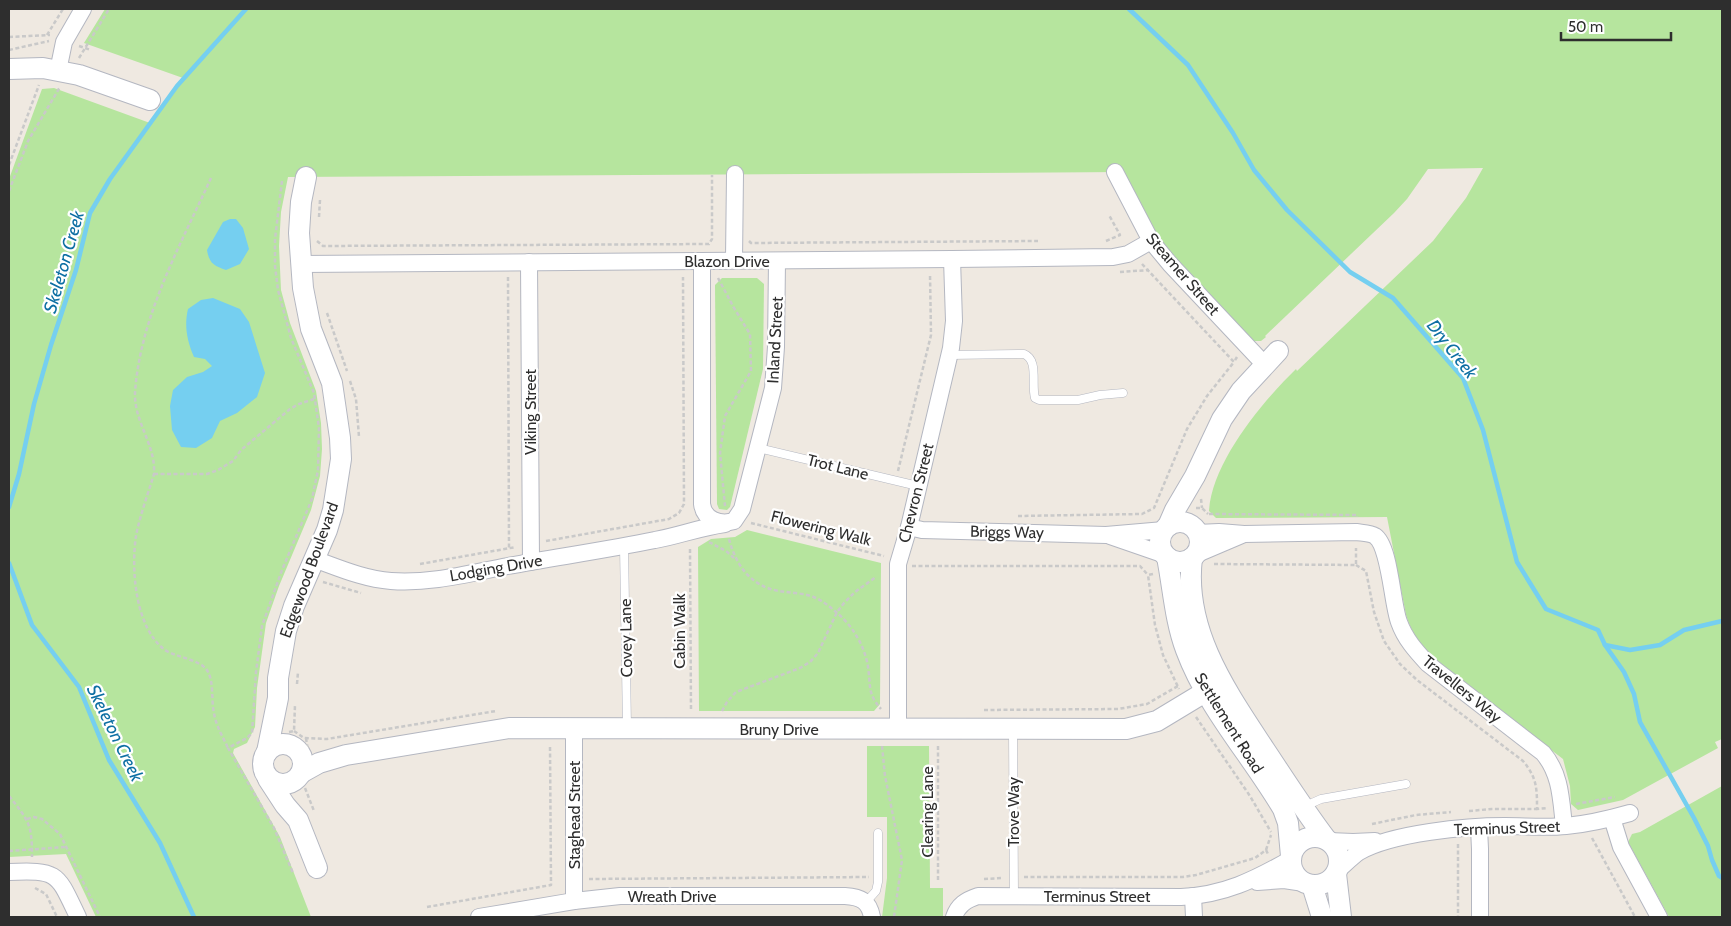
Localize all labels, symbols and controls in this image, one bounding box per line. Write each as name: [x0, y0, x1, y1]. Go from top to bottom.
scale bar: [1561, 10, 1671, 42]
text: 50 m: [1568, 18, 1603, 36]
water label: Skeleton Creek: [39, 207, 89, 316]
street label: Steamer Street: [1142, 229, 1224, 319]
street label: Blazon Drive: [684, 252, 770, 271]
street label: Inland Street: [763, 296, 787, 384]
water label: Dry Creek: [1422, 315, 1483, 384]
street label: Viking Street: [521, 368, 540, 455]
street label: Chevron Street: [894, 441, 938, 545]
street label: Trot Lane: [805, 450, 871, 484]
street label: Edgewood Boulevard: [276, 500, 342, 640]
street label: Flowering Walk: [769, 506, 874, 550]
street label: Briggs Way: [970, 522, 1044, 542]
street label: Lodging Drive: [448, 551, 544, 585]
street label: Cabin Walk: [670, 592, 689, 669]
street label: Covey Lane: [616, 599, 636, 677]
street label: Travellers Way: [1419, 651, 1505, 727]
street label: Settlement Road: [1190, 669, 1268, 777]
water label: Skeleton Creek: [82, 681, 148, 786]
street label: Bruny Drive: [739, 720, 819, 739]
street label: Staghead Street: [565, 760, 584, 869]
street label: Clearing Lane: [918, 766, 937, 858]
street label: Trove Way: [1004, 777, 1023, 847]
street label: Terminus Street: [1453, 817, 1561, 839]
street label: Wreath Drive: [628, 887, 716, 906]
street label: Terminus Street: [1044, 887, 1151, 906]

